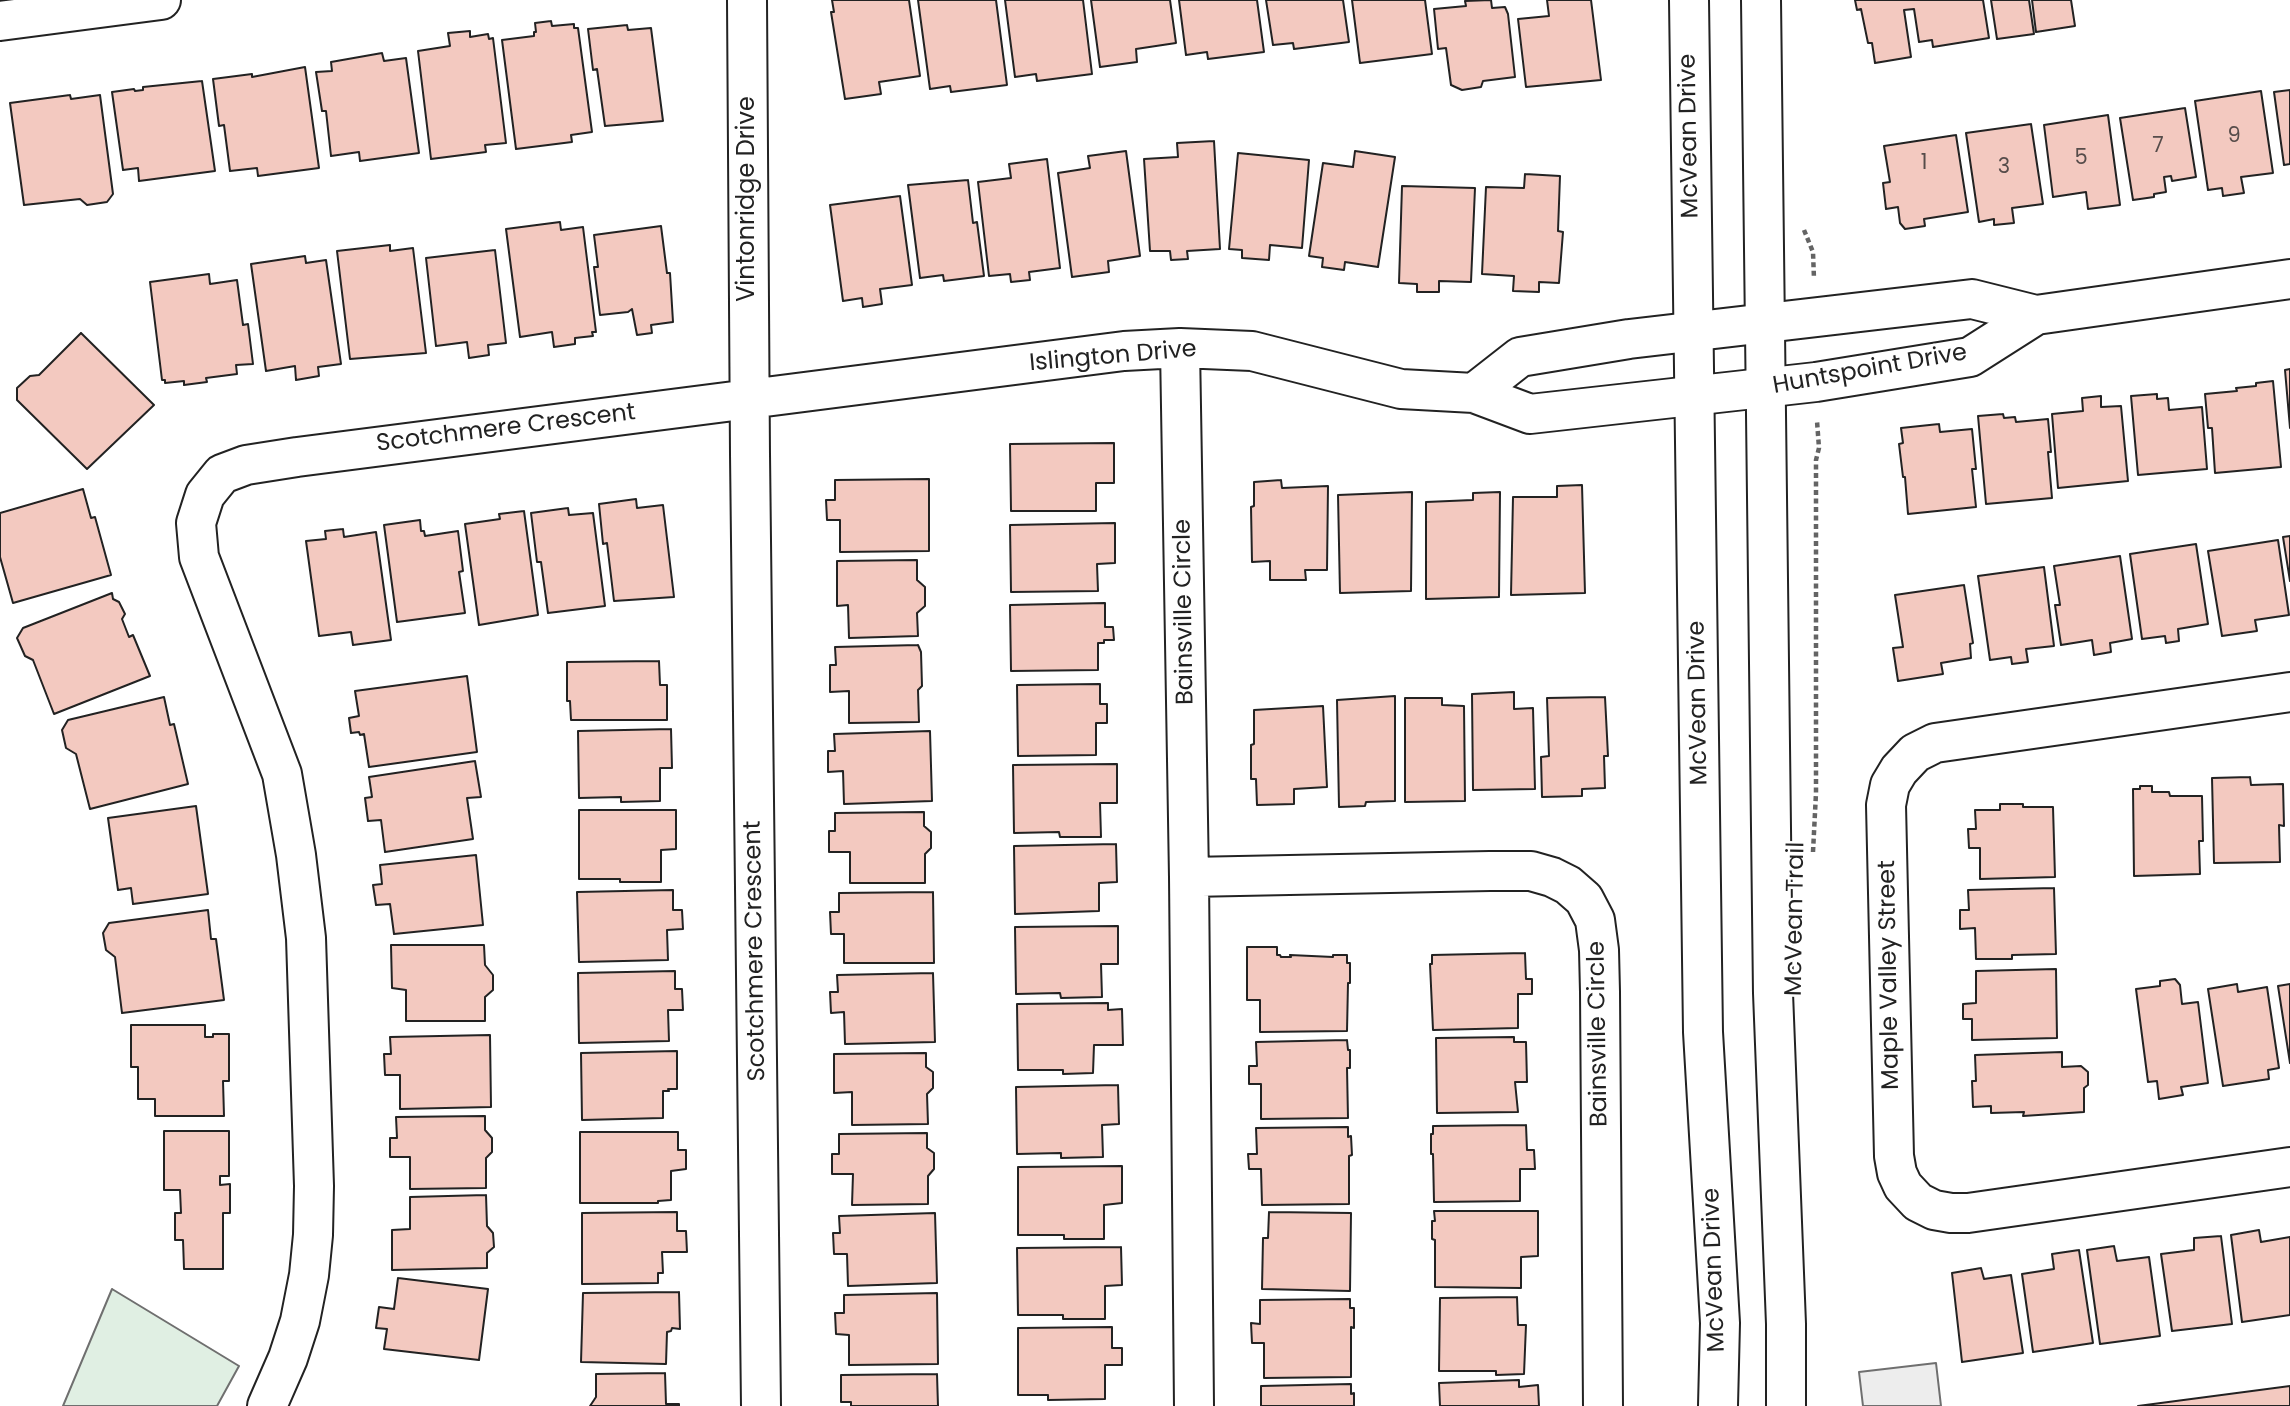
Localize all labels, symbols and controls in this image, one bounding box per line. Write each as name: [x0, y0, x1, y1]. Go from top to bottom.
street label: McVean Drive: [1674, 54, 1706, 218]
street label: Vintonridge Drive: [734, 96, 762, 302]
house number: 9: [2227, 124, 2241, 150]
house number: 7: [2152, 134, 2164, 160]
house number: 5: [2074, 146, 2088, 172]
house number: 1: [1921, 151, 1927, 177]
house number: 3: [1998, 155, 2010, 181]
street label: Islington Drive: [1028, 335, 1198, 379]
street label: Huntspoint Drive: [1771, 339, 1969, 401]
street label: Scotchmere Crescent: [375, 399, 637, 459]
street label: Bainsville Circle: [1169, 519, 1201, 705]
street label: McVean Drive: [1683, 621, 1715, 785]
street label: Scotchmere Crescent: [739, 820, 773, 1082]
street label: McVean Trail: [1780, 842, 1812, 996]
street label: Maple Valley Street: [1874, 860, 1906, 1090]
street label: Bainsville Circle: [1583, 941, 1615, 1127]
street label: McVean Drive: [1698, 1187, 1732, 1353]

